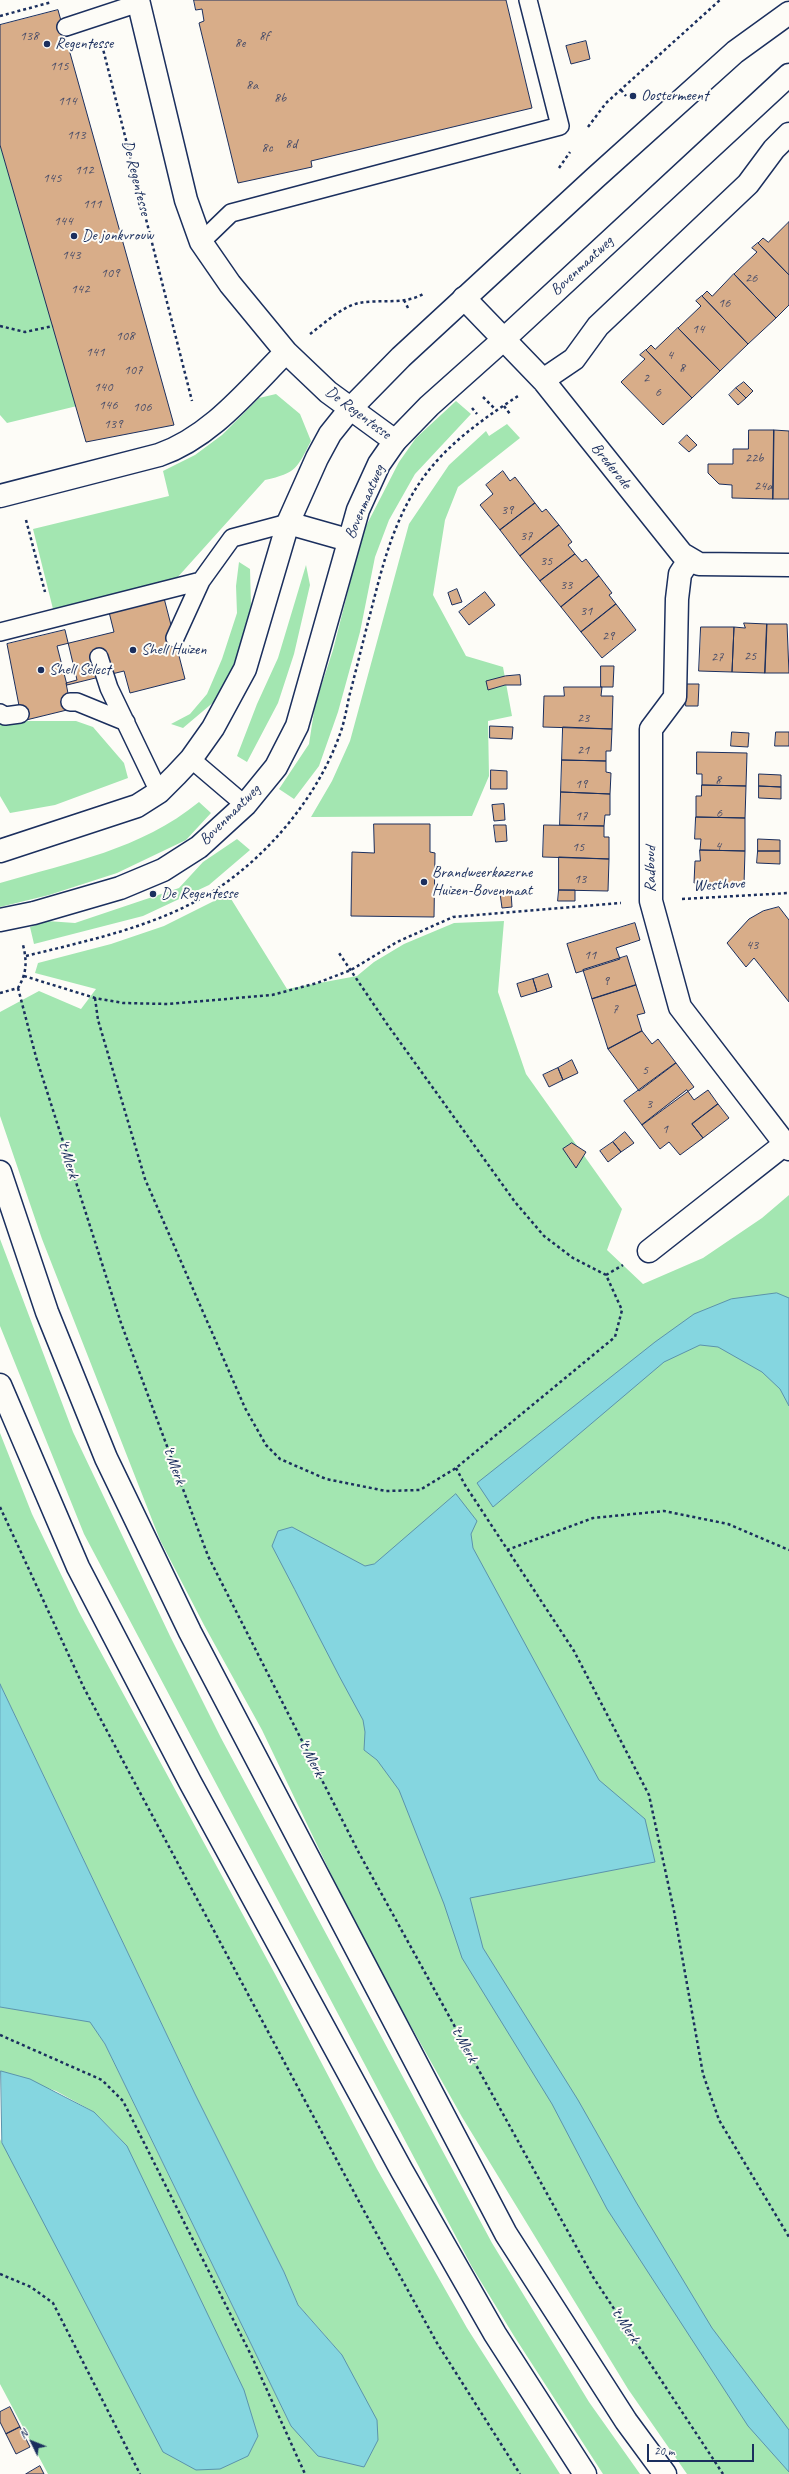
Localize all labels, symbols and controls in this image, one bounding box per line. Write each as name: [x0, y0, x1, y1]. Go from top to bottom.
house number: 138: [20, 28, 38, 44]
house number: 8f: [259, 28, 269, 44]
place label: Regentesse: [55, 34, 113, 54]
house number: 8e: [235, 35, 245, 51]
marker: Regentesse: [42, 39, 52, 49]
house number: 115: [50, 58, 68, 74]
house number: 8a: [246, 77, 258, 93]
place label: Oostermeent: [641, 86, 708, 106]
house number: 8b: [274, 90, 286, 106]
marker: Oostermeent: [628, 91, 638, 101]
house number: 114: [58, 93, 76, 109]
house number: 113: [67, 127, 85, 143]
house number: 8d: [285, 136, 297, 152]
street label: De Regentesse: [117, 138, 155, 218]
house number: 8c: [261, 140, 273, 156]
house number: 112: [75, 162, 93, 178]
house number: 145: [43, 170, 61, 186]
house number: 111: [83, 196, 101, 212]
house number: 144: [54, 213, 72, 229]
place label: De jonkvrouw: [82, 226, 153, 246]
marker: De jonkvrouw: [69, 231, 79, 241]
street label: Bovenmaatweg: [547, 232, 617, 300]
house number: 143: [62, 247, 80, 263]
house number: 109: [101, 265, 119, 281]
house number: 26: [745, 270, 757, 286]
house number: 142: [71, 281, 89, 297]
house number: 16: [718, 295, 730, 311]
house number: 14: [692, 321, 704, 337]
house number: 108: [116, 328, 134, 344]
house number: 141: [86, 344, 104, 360]
house number: 4: [667, 347, 673, 363]
house number: 8: [679, 360, 685, 376]
house number: 107: [124, 362, 142, 378]
house number: 2: [643, 370, 649, 386]
house number: 140: [94, 379, 112, 395]
street label: De Regentesse: [322, 382, 394, 444]
house number: 6: [655, 384, 661, 400]
house number: 146: [99, 397, 117, 413]
house number: 106: [133, 399, 151, 415]
house number: 139: [104, 416, 122, 432]
street label: Brederode: [587, 439, 635, 493]
house number: 22b: [745, 450, 763, 466]
street label: Bovenmaatweg: [341, 462, 389, 542]
house number: 24a: [754, 478, 772, 494]
house number: 39: [501, 502, 513, 518]
house number: 37: [520, 528, 532, 544]
house number: 35: [540, 553, 552, 569]
house number: 33: [560, 577, 572, 593]
house number: 31: [580, 603, 592, 619]
house number: 29: [602, 628, 614, 644]
place label: Shell Huizen: [141, 640, 206, 660]
marker: Shell Huizen: [128, 645, 138, 655]
house number: 25: [744, 648, 756, 664]
house number: 27: [711, 649, 723, 665]
place label: Shell Select: [49, 660, 111, 680]
marker: Shell Select: [36, 665, 46, 675]
house number: 23: [577, 710, 589, 726]
house number: 21: [577, 742, 589, 758]
house number: 8: [715, 772, 721, 788]
house number: 19: [575, 776, 587, 792]
street label: Bovenmaatweg: [195, 780, 265, 850]
house number: 6: [716, 805, 722, 821]
house number: 17: [575, 808, 587, 824]
house number: 4: [715, 838, 721, 854]
house number: 15: [572, 839, 584, 855]
street label: Radboud: [641, 846, 661, 892]
place label: Brandweerkazerne Huizen-Bovenmaat: [432, 863, 532, 901]
house number: 13: [574, 871, 586, 887]
street label: Westhove: [693, 874, 745, 896]
marker: Brandweerkazerne Huizen-Bovenmaat: [419, 877, 429, 887]
place label: De Regentesse: [161, 884, 238, 904]
marker: De Regentesse: [148, 889, 158, 899]
house number: 43: [746, 937, 758, 953]
house number: 11: [584, 947, 596, 963]
house number: 9: [603, 973, 609, 989]
house number: 7: [612, 1001, 618, 1017]
house number: 5: [642, 1062, 648, 1078]
house number: 3: [646, 1096, 652, 1112]
house number: 1: [662, 1121, 668, 1137]
street label: 't Merk: [53, 1137, 83, 1181]
street label: 't Merk: [158, 1443, 190, 1487]
street label: 't Merk: [294, 1736, 328, 1780]
street label: 't Merk: [446, 2022, 482, 2066]
street label: 't Merk: [606, 2303, 644, 2347]
north arrow: [12, 2422, 52, 2462]
text: N: [16, 2427, 31, 2441]
scale bar: [649, 2436, 756, 2462]
text: 20 m: [654, 2443, 674, 2459]

